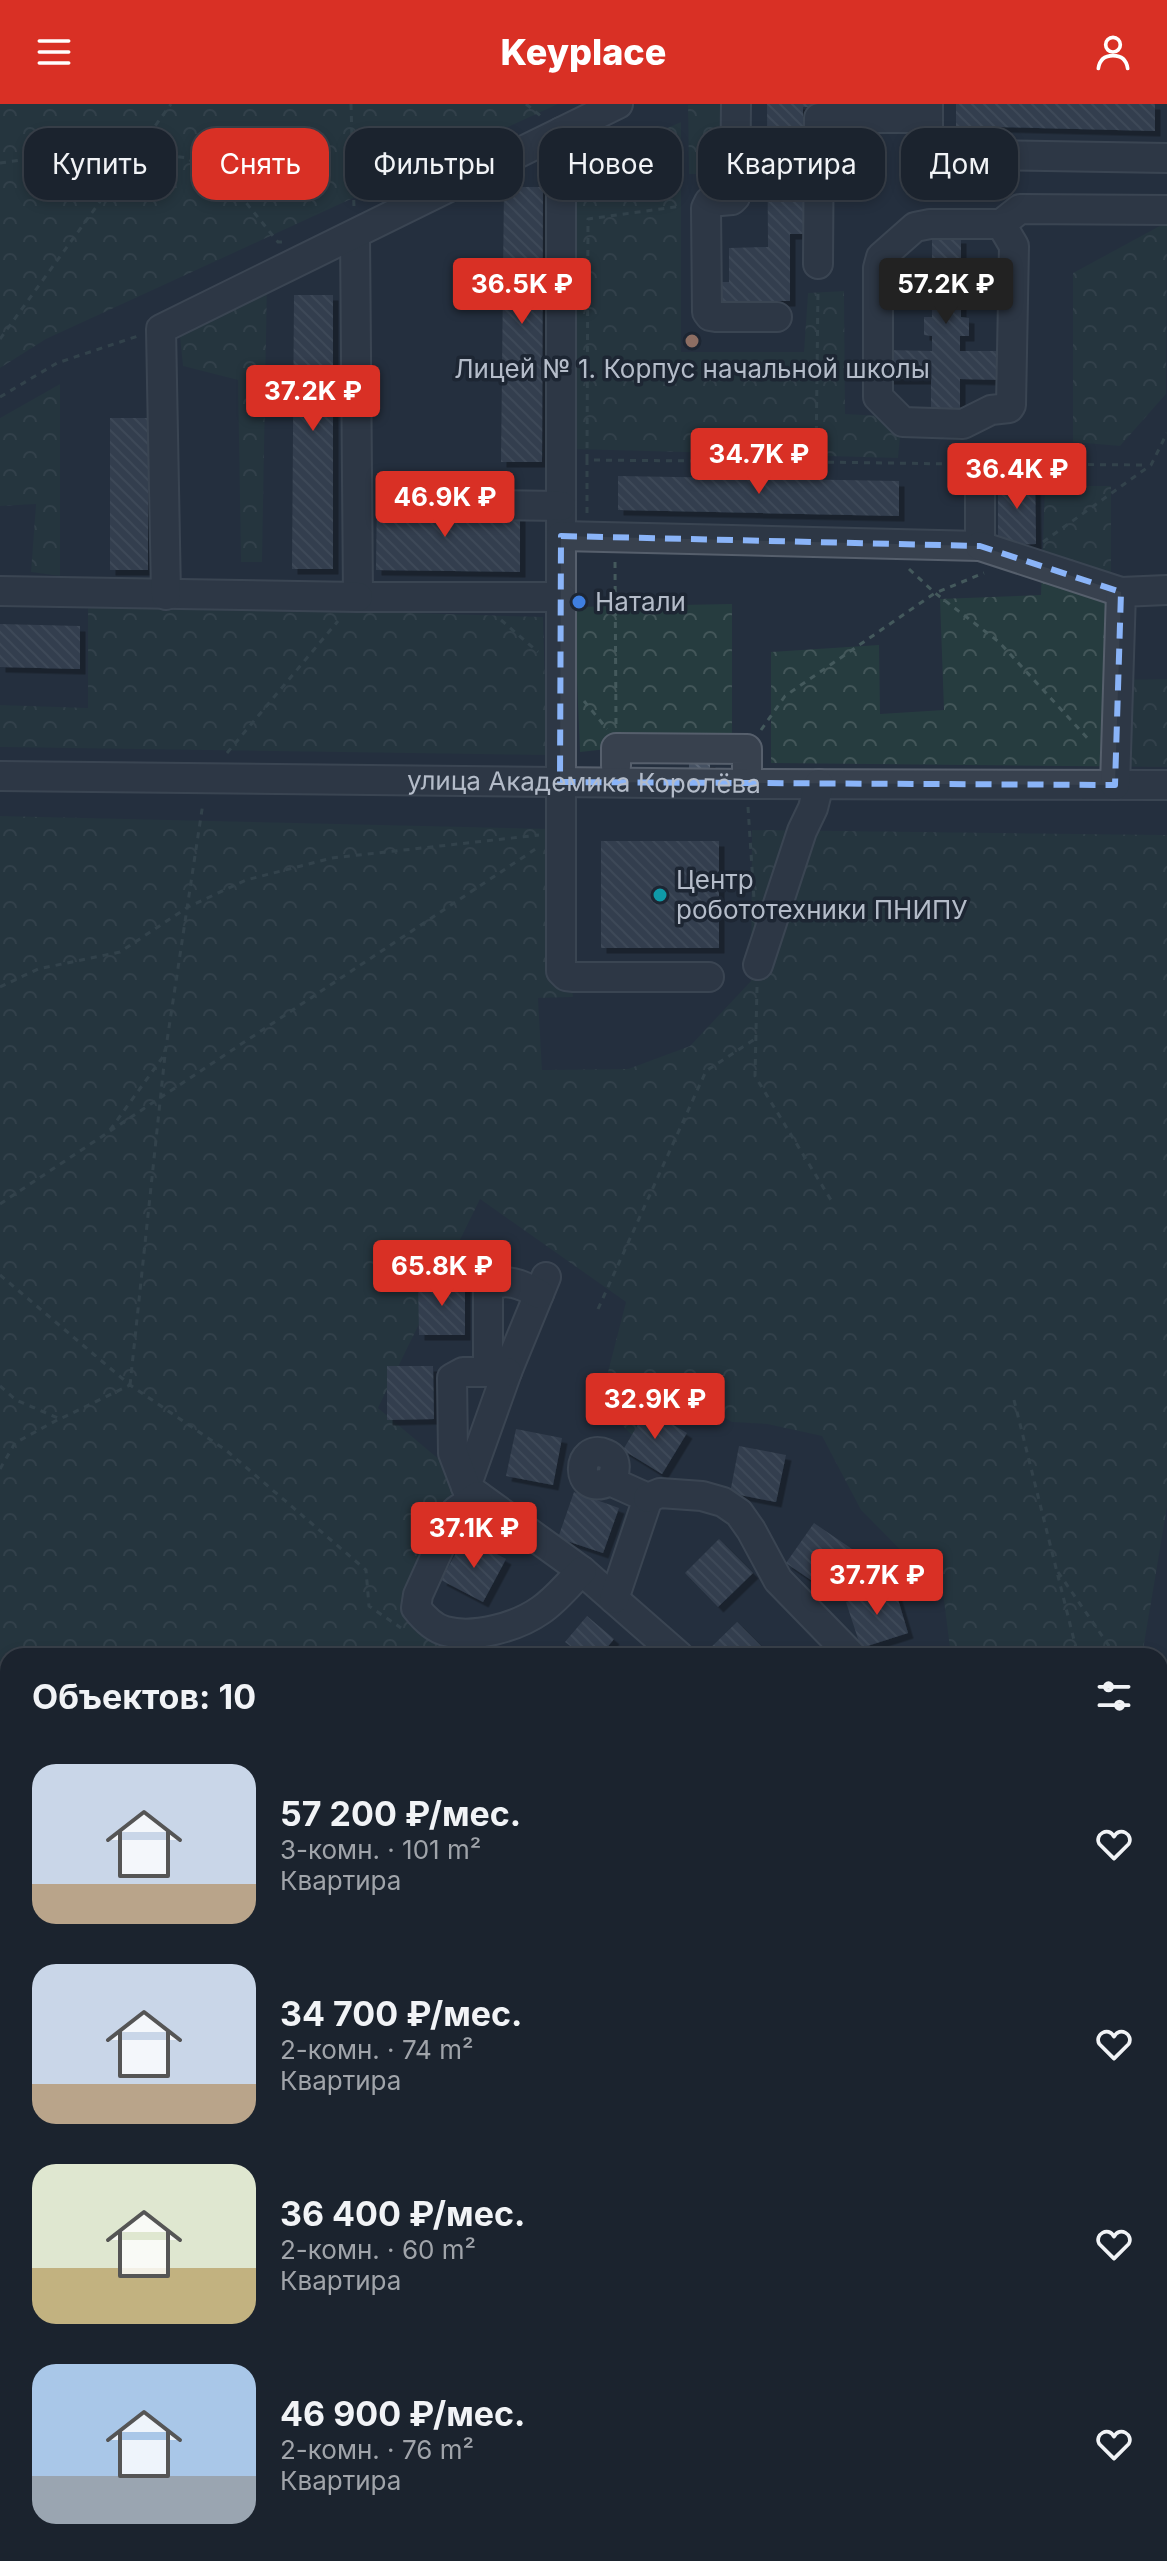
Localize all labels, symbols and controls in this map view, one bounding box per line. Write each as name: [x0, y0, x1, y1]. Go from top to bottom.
icon: menu: [32, 30, 76, 74]
text: Keyplace: [501, 30, 666, 74]
icon: person: [1091, 30, 1135, 74]
chip: Купить: [24, 128, 176, 200]
chip: Снять: [192, 128, 329, 200]
chip: Фильтры: [345, 128, 523, 200]
chip: Новое: [539, 128, 682, 200]
chip: Квартира: [698, 128, 885, 200]
chip: Дом: [901, 128, 1018, 200]
pin: 36.5K ₽: [448, 258, 596, 326]
pin: 57.2K ₽: [872, 258, 1020, 326]
text: 36.5K ₽: [471, 268, 573, 299]
text: 57.2K ₽: [897, 268, 995, 299]
marker: Лицей № 1. Корпус начальной школы: [683, 332, 701, 350]
place label: Лицей № 1. Корпус начальной школы: [454, 353, 930, 384]
pin: 37.2K ₽: [239, 365, 387, 433]
text: 37.2K ₽: [264, 375, 362, 406]
pin: 34.7K ₽: [685, 428, 833, 496]
text: 34.7K ₽: [709, 438, 809, 469]
pin: 36.4K ₽: [943, 443, 1091, 511]
text: 36.4K ₽: [965, 453, 1069, 484]
pin: 46.9K ₽: [371, 471, 519, 539]
text: 46.9K ₽: [393, 481, 497, 512]
place label: Натали: [595, 586, 686, 617]
marker: Натали: [570, 593, 588, 611]
street label: улица Академика Королёва: [407, 764, 761, 799]
place label: Центр робототехники ПНИПУ: [676, 864, 968, 925]
marker: Центр робототехники ПНИПУ: [651, 886, 669, 904]
pin: 65.8K ₽: [368, 1240, 516, 1308]
text: 65.8K ₽: [391, 1250, 493, 1281]
pin: 32.9K ₽: [581, 1373, 729, 1441]
text: 32.9K ₽: [604, 1383, 706, 1414]
pin: 37.1K ₽: [400, 1502, 548, 1570]
text: 37.1K ₽: [429, 1512, 519, 1543]
pin: 37.7K ₽: [803, 1549, 951, 1617]
text: 37.7K ₽: [829, 1559, 925, 1590]
icon: filters: [1092, 1674, 1136, 1718]
text: Объектов: 10: [32, 1676, 256, 1717]
text: 57 200 ₽/мес.: [280, 1793, 521, 1834]
icon: home: [96, 1796, 192, 1892]
icon: heart: [1092, 1822, 1136, 1866]
text: 3-комн. · 101 m²: [280, 1834, 481, 1865]
text: Квартира: [280, 1865, 401, 1896]
text: 34 700 ₽/мес.: [280, 1993, 522, 2034]
icon: home: [96, 1996, 192, 2092]
icon: heart: [1092, 2022, 1136, 2066]
text: 2-комн. · 74 m²: [280, 2034, 474, 2065]
text: Квартира: [280, 2065, 401, 2096]
text: 36 400 ₽/мес.: [280, 2193, 525, 2234]
icon: home: [96, 2196, 192, 2292]
icon: heart: [1092, 2222, 1136, 2266]
text: 2-комн. · 60 m²: [280, 2234, 476, 2265]
text: Квартира: [280, 2265, 401, 2296]
text: 46 900 ₽/мес.: [280, 2393, 525, 2434]
icon: home: [96, 2396, 192, 2492]
icon: heart: [1092, 2422, 1136, 2466]
text: 2-комн. · 76 m²: [280, 2434, 474, 2465]
text: Квартира: [280, 2465, 401, 2496]

